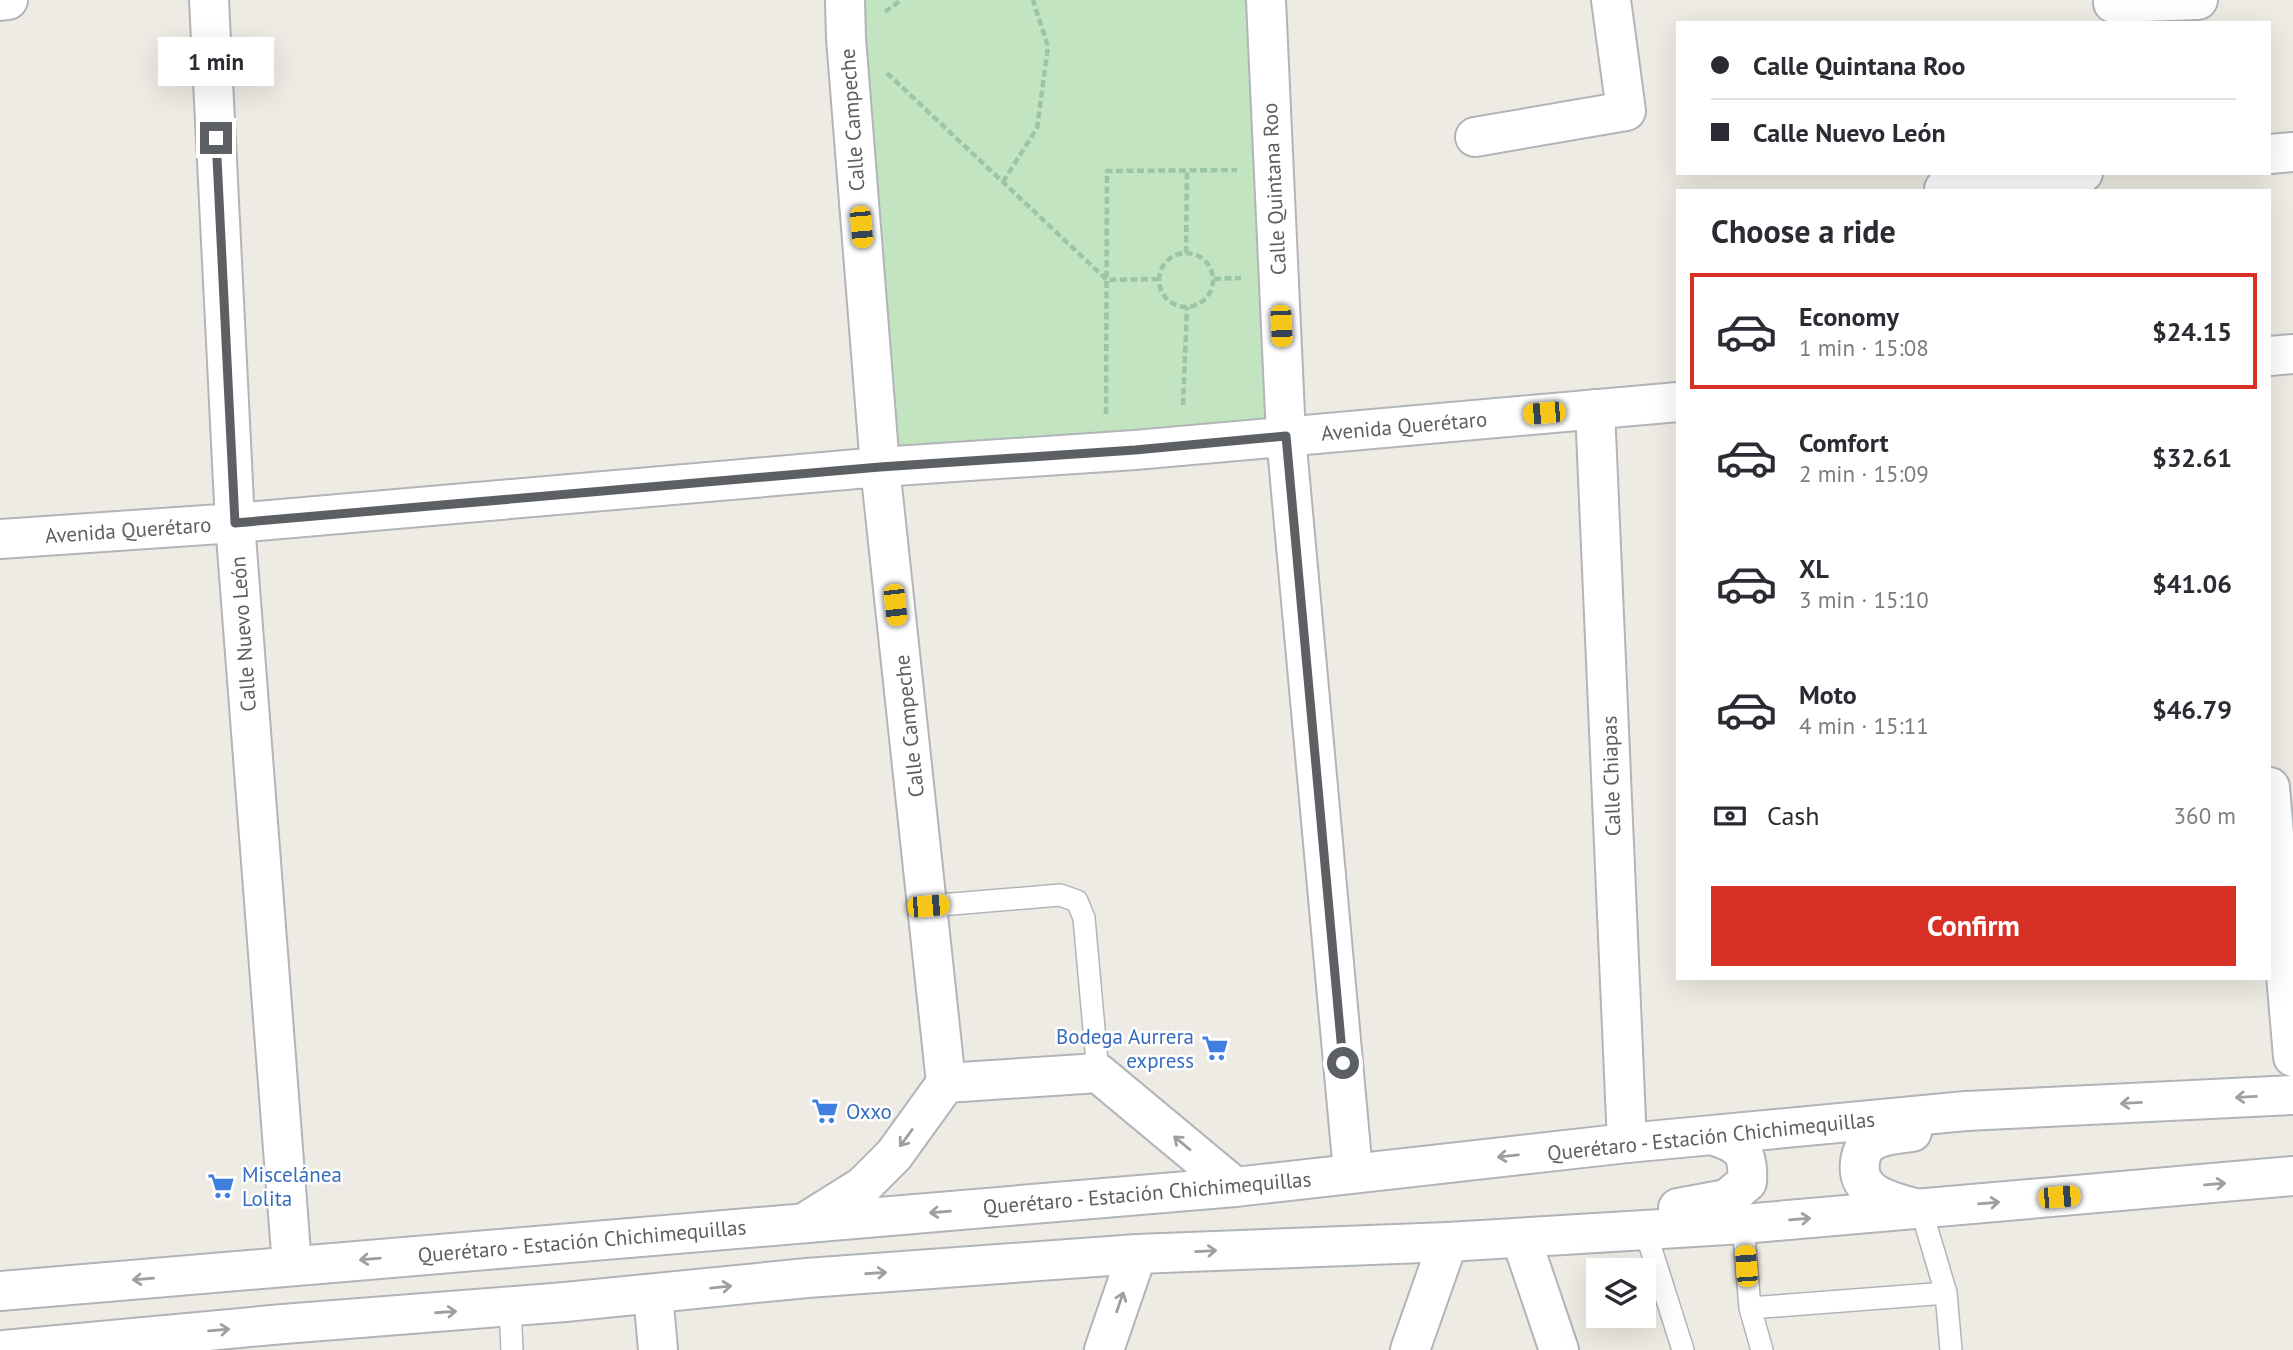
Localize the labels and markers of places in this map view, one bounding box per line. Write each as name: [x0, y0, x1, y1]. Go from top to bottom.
place label: Bodega Aurrera express: [1056, 1023, 1194, 1074]
supermarket icon: Bodega Aurrera express: [1200, 1033, 1230, 1063]
supermarket icon: Oxxo: [810, 1096, 840, 1126]
place label: Oxxo: [846, 1098, 892, 1125]
place label: Miscelánea Lolita: [242, 1161, 342, 1212]
supermarket icon: Miscelánea Lolita: [206, 1171, 236, 1201]

